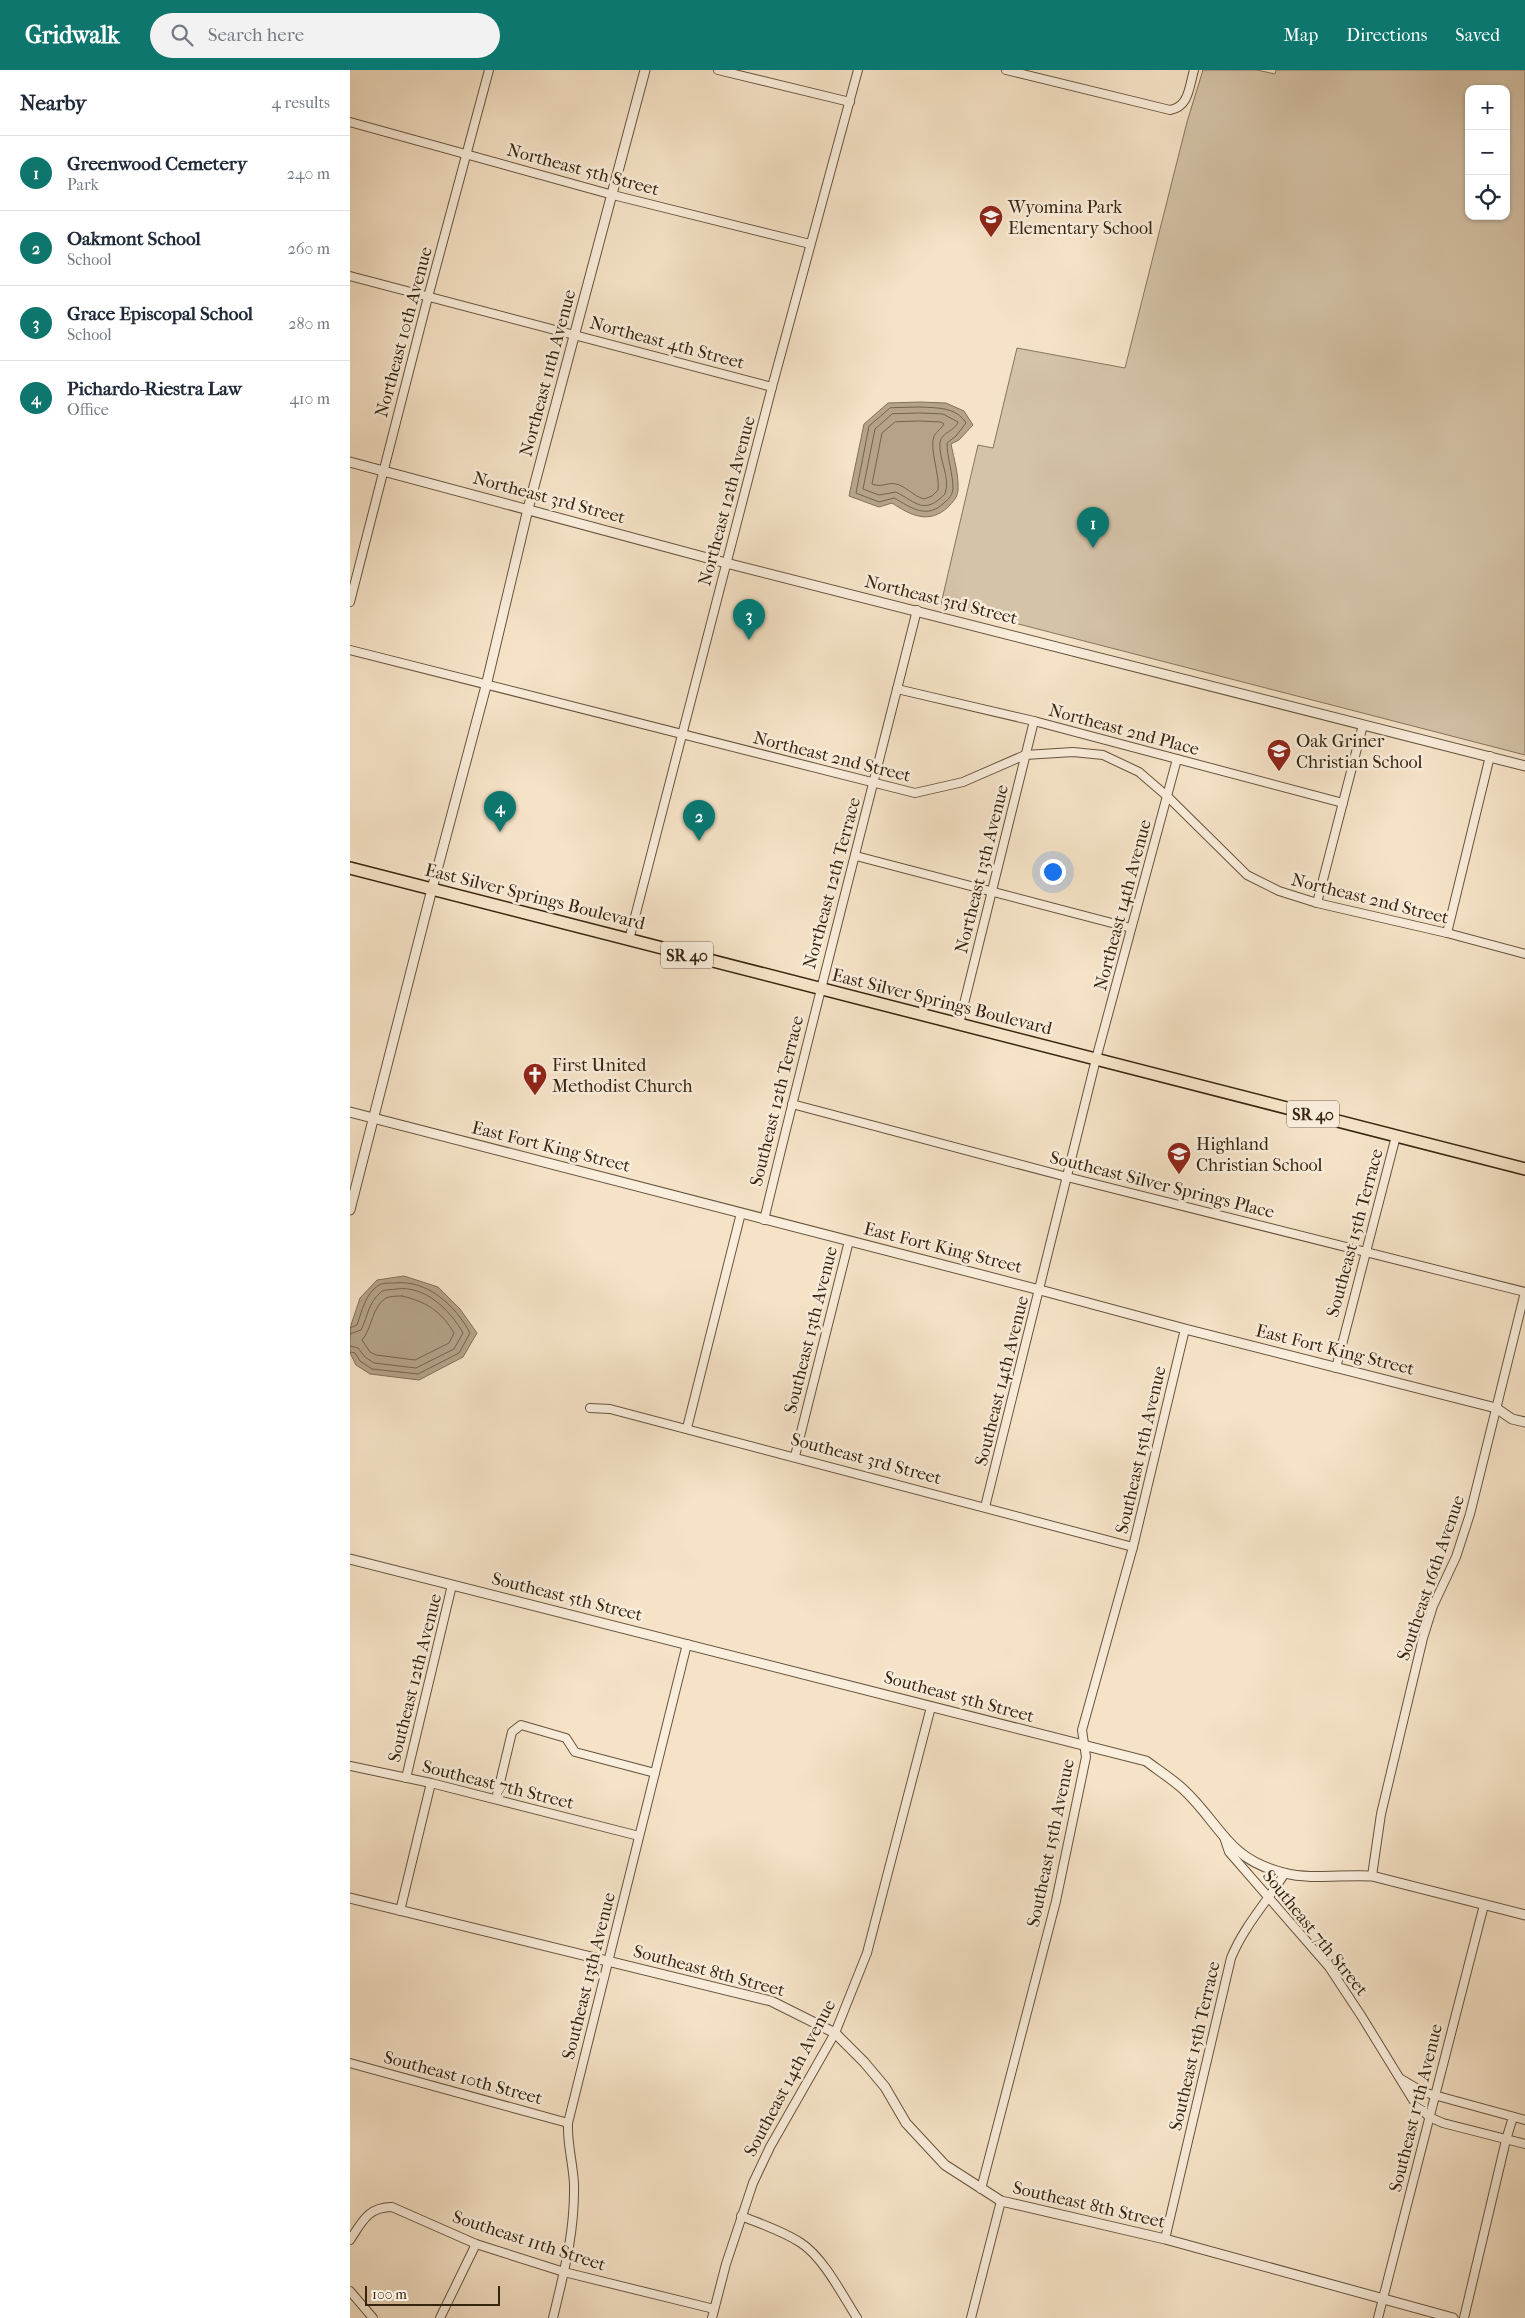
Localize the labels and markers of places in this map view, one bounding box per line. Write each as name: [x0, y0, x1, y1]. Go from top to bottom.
place label: Wyomina Park Elementary School: [1007, 197, 1153, 239]
school or university icon: Wyomina Park Elementary School: [978, 204, 1004, 238]
pin: 1: [1077, 507, 1109, 548]
pin: 3: [733, 599, 765, 640]
place label: Oak Griner Christian School: [1296, 731, 1423, 773]
school or university icon: Oak Griner Christian School: [1266, 738, 1292, 772]
pin: 4: [484, 791, 516, 832]
pin: 2: [683, 800, 715, 841]
place label: First United Methodist Church: [552, 1055, 693, 1097]
church icon: First United Methodist Church: [522, 1062, 548, 1096]
place label: Highland Christian School: [1196, 1134, 1323, 1176]
school or university icon: Highland Christian School: [1166, 1141, 1192, 1175]

